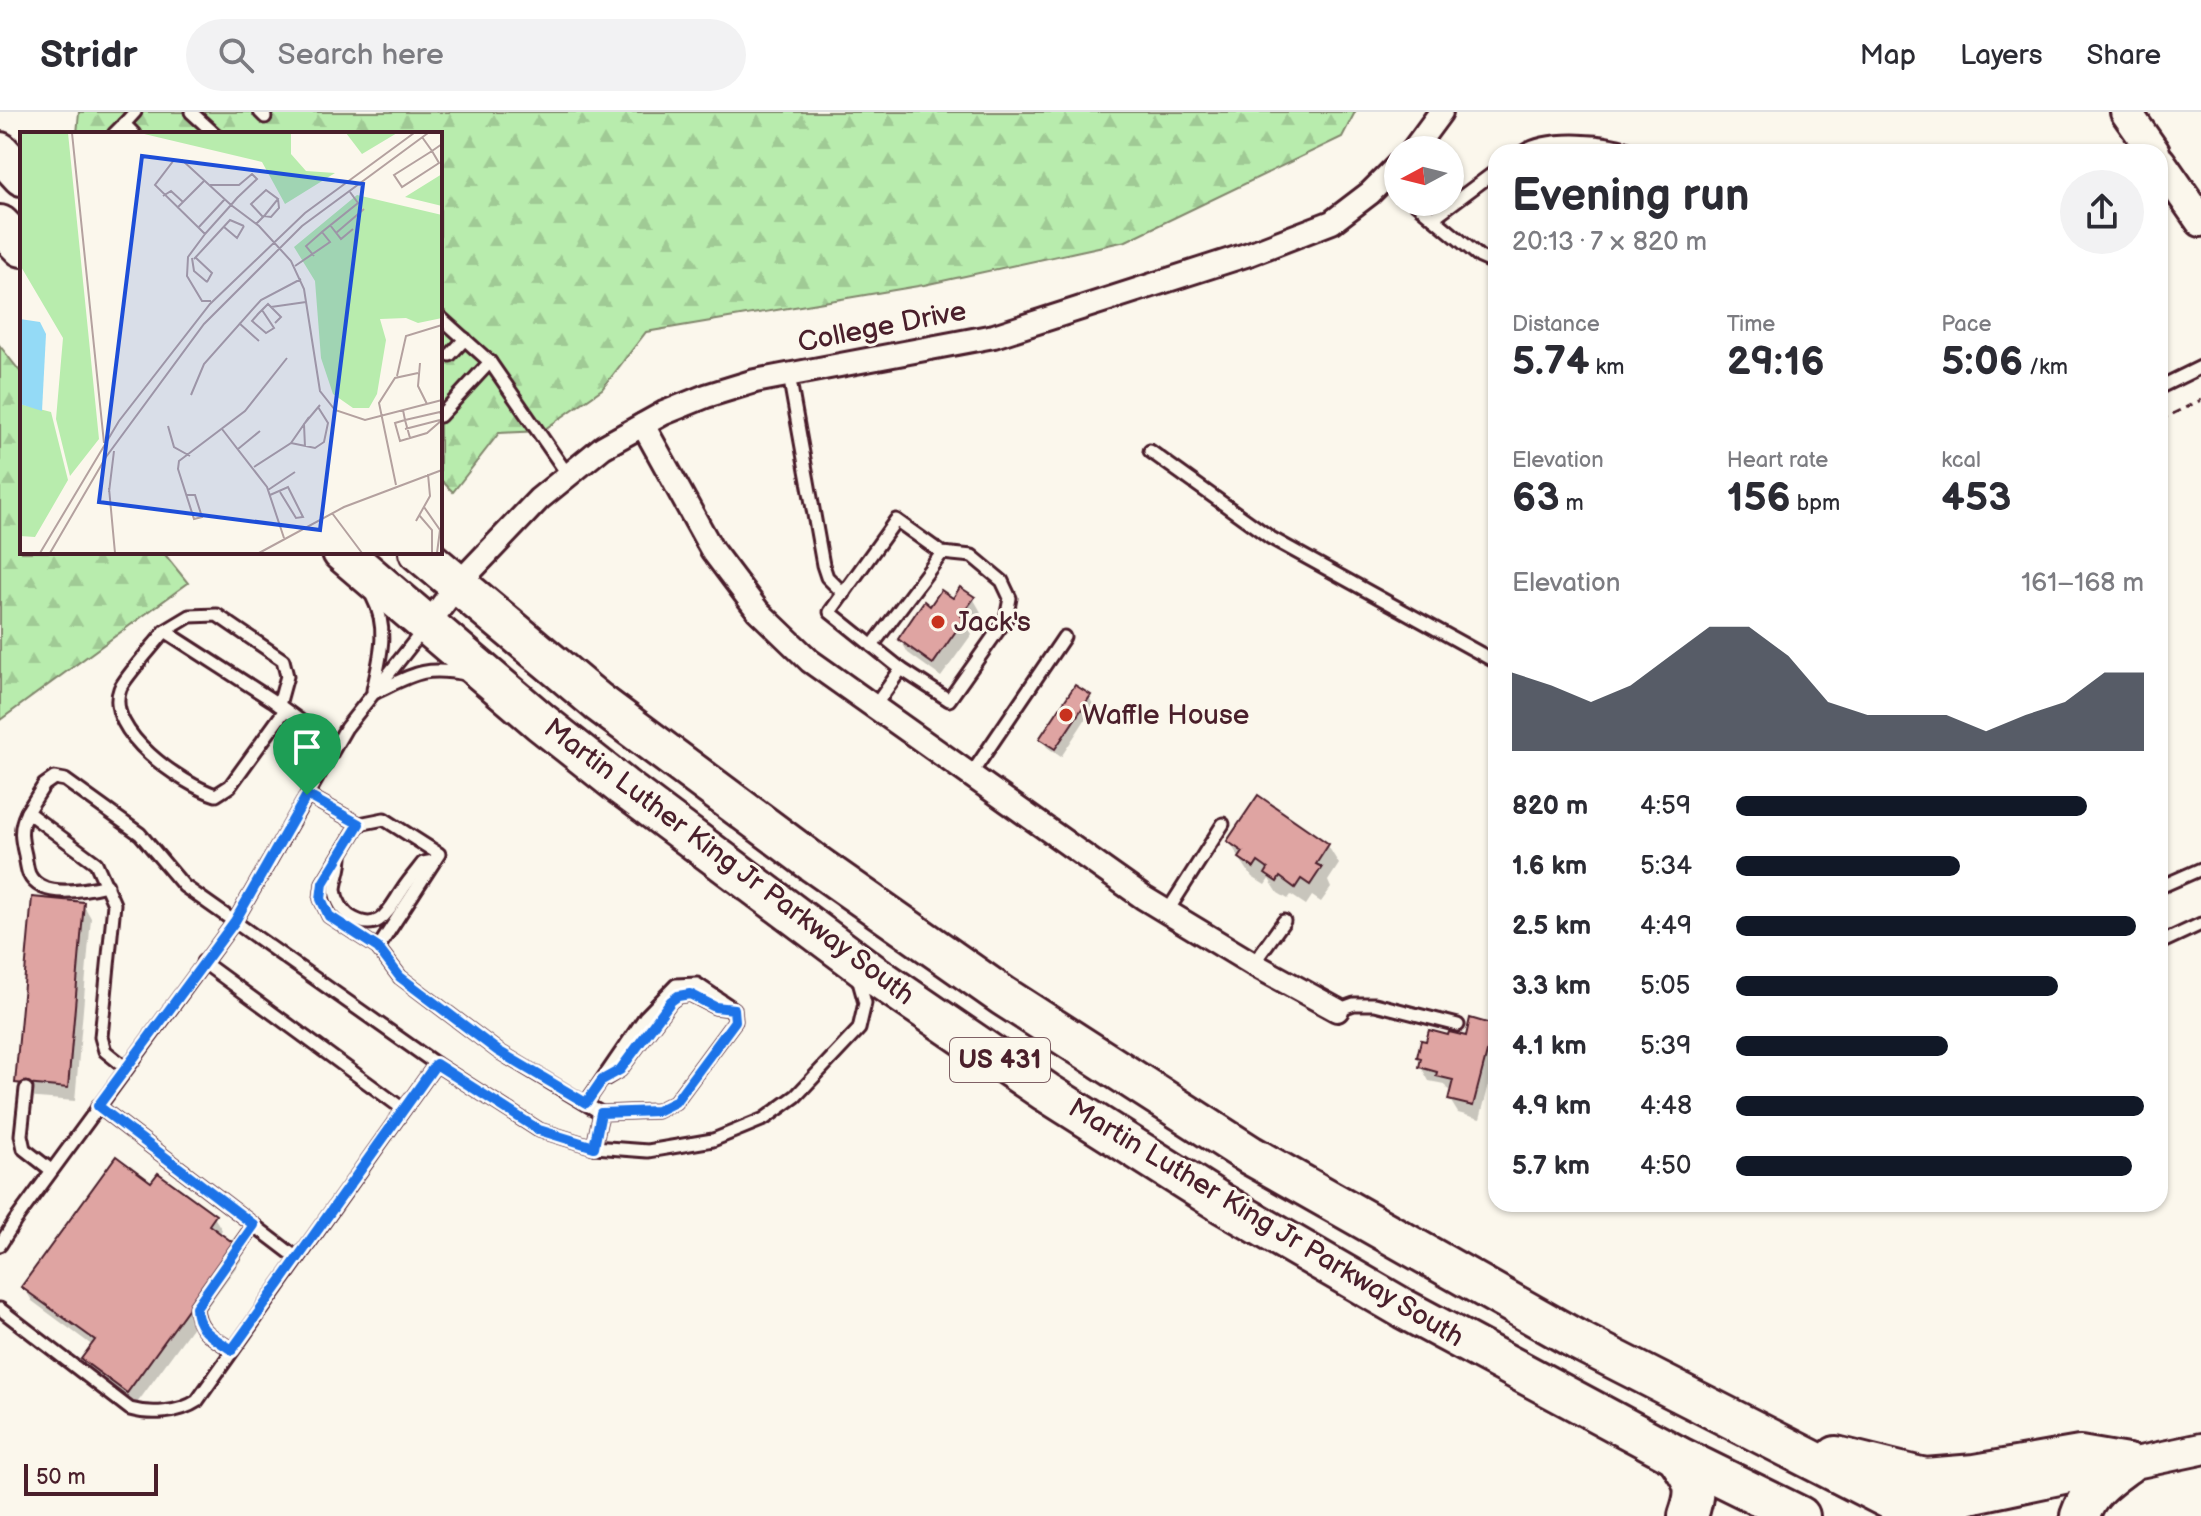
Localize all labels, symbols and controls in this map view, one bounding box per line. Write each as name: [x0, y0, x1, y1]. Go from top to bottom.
search box: [186, 19, 746, 91]
text: Stridr: [40, 33, 138, 78]
icon: search: [214, 33, 258, 77]
text: Search here: [278, 37, 444, 73]
text: Map: [1860, 39, 1916, 72]
text: Layers: [1960, 39, 2043, 72]
text: Share: [2087, 39, 2161, 72]
inset map: [20, 132, 442, 554]
north arrow: [1384, 136, 1464, 216]
map controls: [1384, 136, 1464, 216]
text: Evening run: [1512, 170, 1749, 223]
button: share: [2060, 170, 2144, 254]
text: 20:13 · 7 × 820 m: [1512, 227, 1707, 258]
street label: College Drive: [795, 294, 969, 360]
text: Distance: [1512, 311, 1600, 338]
text: Time: [1727, 311, 1775, 338]
text: Pace: [1941, 311, 1992, 338]
text: 5.74: [1512, 338, 1590, 386]
text: 29:16: [1727, 338, 1825, 386]
text: 5:06: [1941, 338, 2023, 386]
text: km: [1590, 354, 1624, 381]
text: /km: [2023, 354, 2068, 381]
text: Elevation: [1512, 447, 1604, 474]
text: Heart rate: [1727, 447, 1828, 474]
text: kcal: [1941, 447, 1981, 474]
text: 63: [1512, 474, 1560, 522]
text: 156: [1727, 474, 1791, 522]
text: 453: [1941, 474, 2011, 522]
text: m: [1560, 490, 1584, 517]
text: bpm: [1791, 490, 1840, 517]
text: Elevation: [1512, 568, 1620, 599]
text: 161–168 m: [2021, 568, 2144, 599]
place label: Jack's: [954, 606, 1031, 639]
marker: Jack's: [929, 613, 947, 631]
place label: Waffle House: [1082, 699, 1249, 732]
marker: Waffle House: [1057, 706, 1075, 724]
street label: Martin Luther King Jr Parkway South: [537, 712, 921, 1012]
pin: [273, 713, 341, 795]
icon: arrive: [285, 725, 329, 769]
text: 820 m: [1512, 791, 1588, 822]
text: 4:59: [1640, 791, 1691, 822]
text: 1.6 km: [1512, 851, 1587, 882]
text: 5:34: [1640, 851, 1692, 882]
text: 2.5 km: [1512, 911, 1591, 942]
text: 4:49: [1640, 911, 1692, 942]
text: 3.3 km: [1512, 971, 1591, 1002]
text: 5:05: [1640, 971, 1690, 1002]
text: 4.1 km: [1512, 1031, 1587, 1062]
text: 5:39: [1640, 1031, 1691, 1062]
road number: US 431: [950, 1038, 1050, 1082]
text: 4.9 km: [1512, 1091, 1591, 1122]
text: 4:48: [1640, 1091, 1692, 1122]
street label: Martin Luther King Jr Parkway South: [1062, 1092, 1470, 1354]
text: 5.7 km: [1512, 1151, 1590, 1182]
text: 4:50: [1640, 1151, 1691, 1182]
scale bar: [24, 1460, 158, 1496]
text: 50 m: [36, 1464, 86, 1491]

